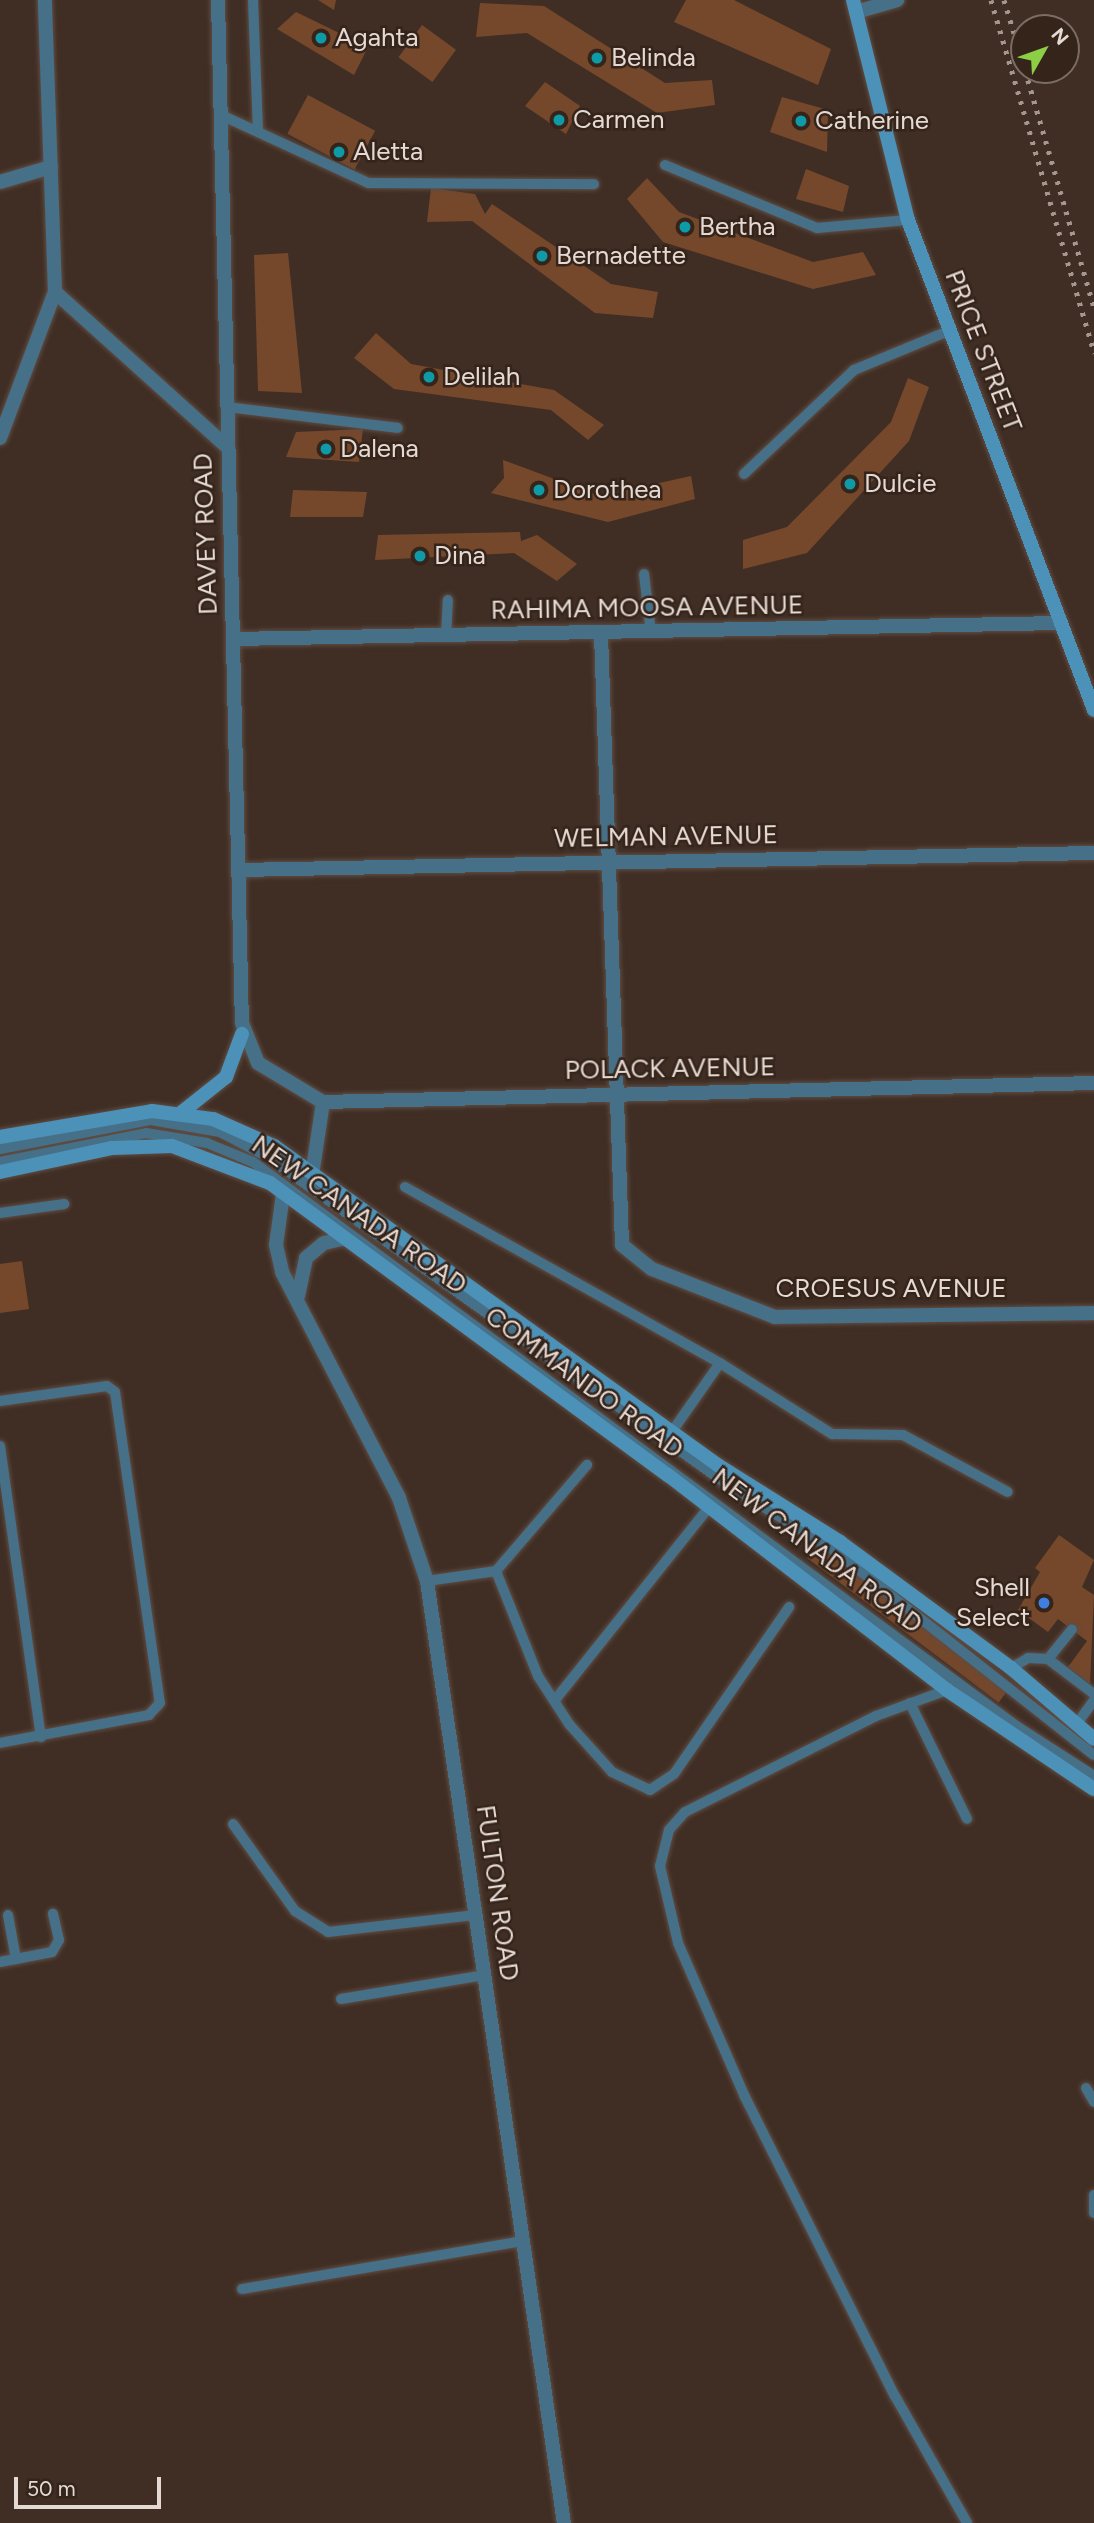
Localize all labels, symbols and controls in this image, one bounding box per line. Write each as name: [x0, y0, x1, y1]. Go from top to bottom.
north arrow: [1010, 14, 1080, 84]
place label: Agahta: [335, 22, 418, 54]
text: N: [1046, 23, 1073, 49]
marker: Agahta: [313, 30, 329, 46]
place label: Belinda: [611, 42, 696, 74]
marker: Belinda: [589, 50, 605, 66]
place label: Carmen: [573, 104, 665, 136]
place label: Catherine: [815, 105, 929, 137]
marker: Carmen: [551, 112, 567, 128]
marker: Catherine: [793, 113, 809, 129]
place label: Aletta: [353, 136, 423, 168]
marker: Aletta: [331, 144, 347, 160]
place label: Bertha: [699, 211, 775, 243]
marker: Bertha: [677, 219, 693, 235]
place label: Bernadette: [556, 240, 686, 272]
marker: Bernadette: [534, 248, 550, 264]
street label: PRICE STREET: [938, 266, 1028, 436]
place label: Delilah: [443, 361, 520, 393]
marker: Delilah: [421, 369, 437, 385]
place label: Dalena: [340, 433, 419, 465]
marker: Dalena: [318, 441, 334, 457]
street label: DAVEY ROAD: [188, 453, 224, 615]
place label: Dulcie: [864, 468, 936, 500]
place label: Dorothea: [553, 474, 662, 506]
marker: Dulcie: [842, 476, 858, 492]
marker: Dorothea: [531, 482, 547, 498]
place label: Dina: [434, 540, 486, 572]
marker: Dina: [412, 548, 428, 564]
street label: RAHIMA MOOSA AVENUE: [490, 590, 804, 626]
street label: WELMAN AVENUE: [554, 819, 778, 855]
street label: POLACK AVENUE: [564, 1052, 776, 1086]
street label: NEW CANADA ROAD: [246, 1129, 472, 1301]
street label: CROESUS AVENUE: [775, 1273, 1007, 1305]
street label: COMMANDO ROAD: [479, 1301, 689, 1465]
street label: NEW CANADA ROAD: [706, 1462, 928, 1640]
place label: Shell Select: [956, 1572, 1030, 1634]
marker: Shell Select: [1036, 1595, 1052, 1611]
street label: FULTON ROAD: [469, 1803, 525, 1983]
scale bar: [18, 2464, 164, 2508]
text: 50 m: [27, 2476, 76, 2501]

